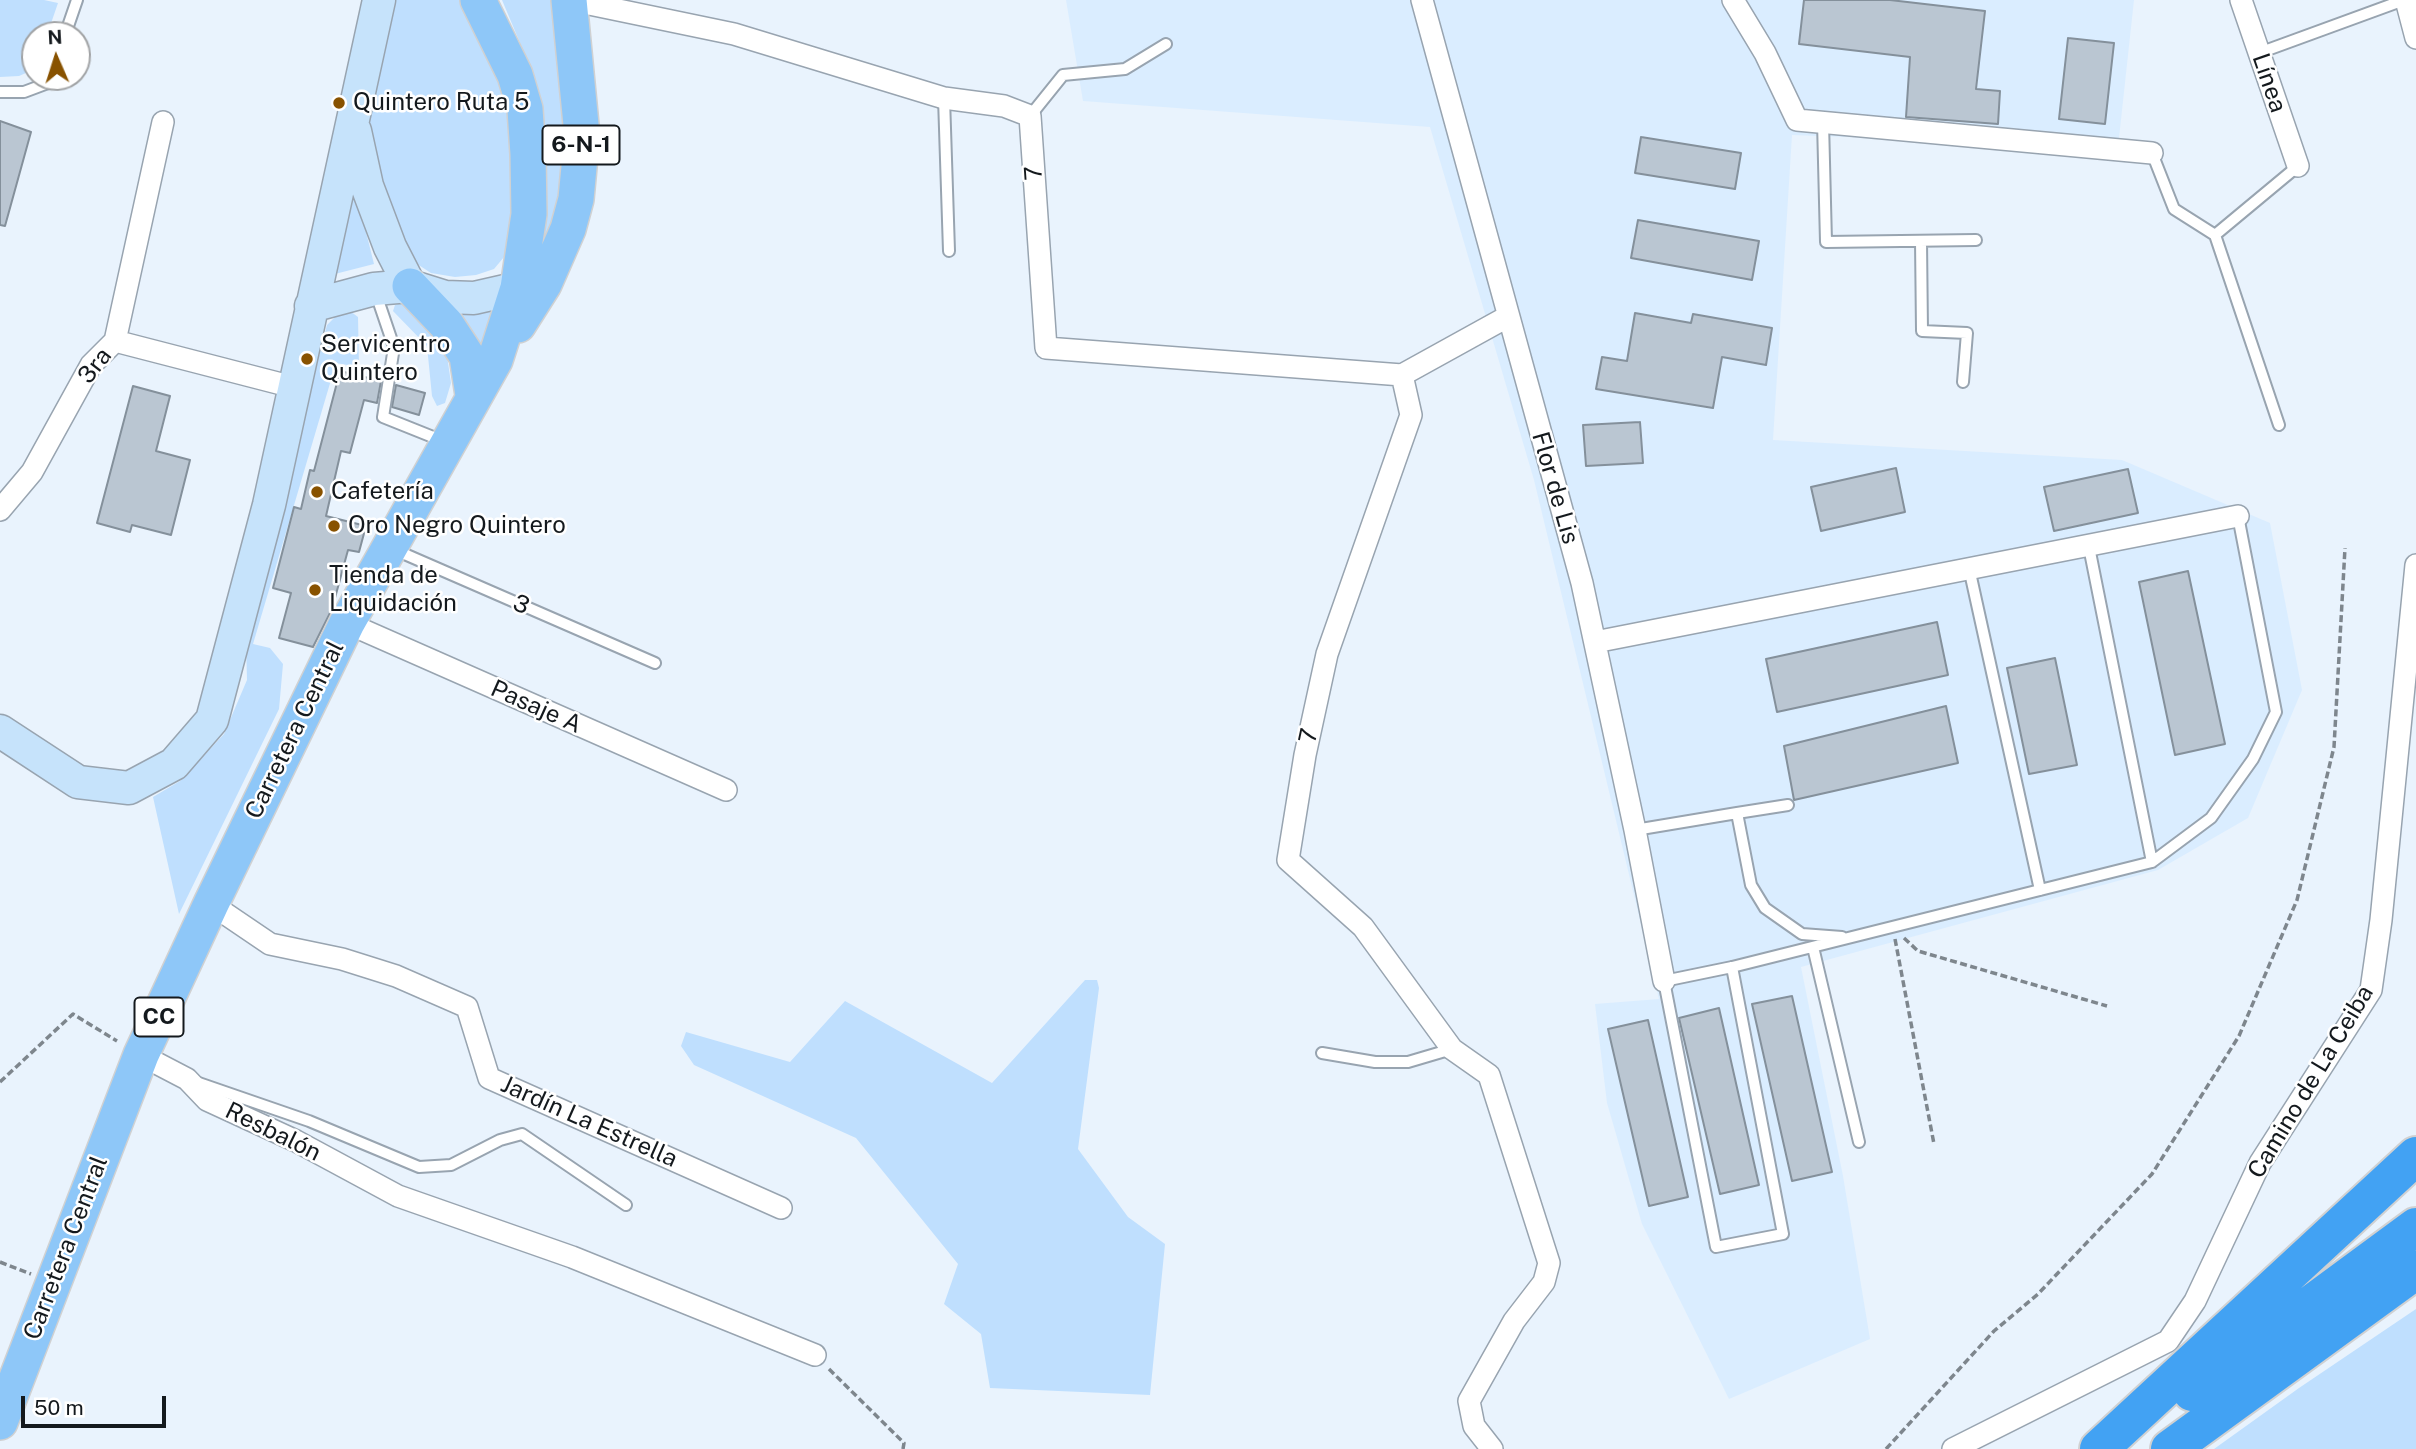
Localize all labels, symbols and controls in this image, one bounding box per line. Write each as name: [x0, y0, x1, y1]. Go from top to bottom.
north arrow: [21, 21, 91, 91]
text: N: [47, 26, 63, 48]
street label: Línea: [2246, 50, 2292, 116]
place label: Quintero Ruta 5: [353, 89, 529, 117]
marker: Quintero Ruta 5: [331, 95, 347, 111]
road number: 6-N-1: [542, 126, 620, 164]
street label: 7: [1019, 165, 1049, 181]
place label: Servicentro Quintero: [321, 331, 450, 387]
street label: 3ra: [72, 342, 118, 390]
marker: Servicentro Quintero: [299, 351, 315, 367]
street label: Flor de Lis: [1525, 429, 1585, 547]
place label: Cafetería: [331, 478, 434, 506]
marker: Cafetería: [309, 484, 325, 500]
place label: Oro Negro Quintero: [348, 512, 566, 540]
marker: Oro Negro Quintero: [326, 518, 342, 534]
place label: Tienda de Liquidación: [329, 562, 457, 618]
marker: Tienda de Liquidación: [307, 582, 323, 598]
street label: 3: [508, 589, 534, 621]
street label: Carretera Central: [240, 636, 350, 824]
street label: Pasaje A: [486, 674, 586, 740]
street label: 7: [1293, 726, 1325, 746]
street label: Camino de La Ceiba: [2242, 980, 2380, 1184]
road number: CC: [134, 998, 184, 1036]
street label: Jardín La Estrella: [496, 1070, 682, 1174]
street label: Resbalón: [220, 1096, 326, 1168]
street label: Carretera Central: [18, 1152, 114, 1344]
scale bar: [24, 1382, 170, 1426]
text: 50 m: [34, 1395, 84, 1420]

